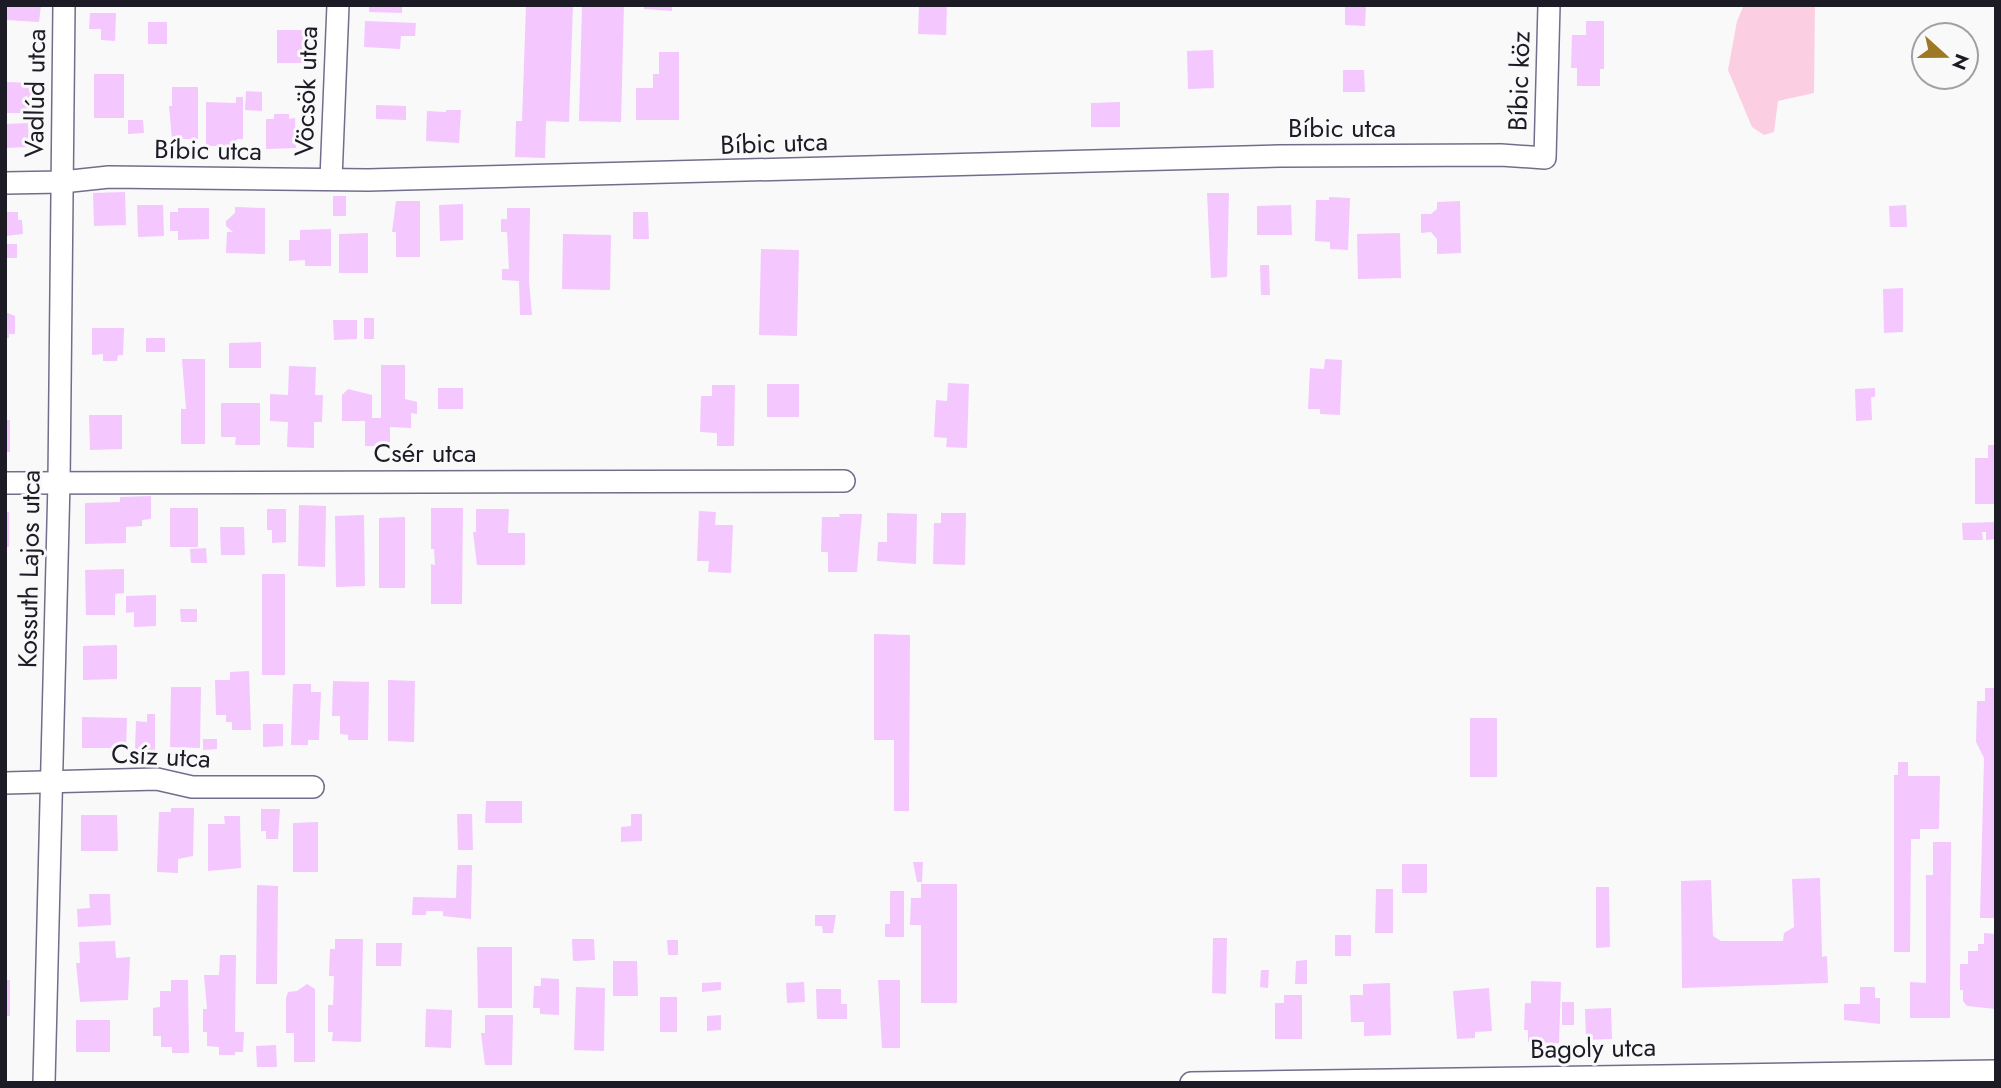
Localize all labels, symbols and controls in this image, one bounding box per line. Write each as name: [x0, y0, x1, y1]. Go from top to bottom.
north arrow: [1910, 21, 1980, 91]
street label: Vöcsök utca: [285, 25, 327, 157]
street label: Vadlúd utca: [15, 28, 55, 158]
street label: Bíbic köz: [1498, 30, 1540, 132]
text: N: [1945, 50, 1976, 74]
street label: Bíbic utca: [1288, 109, 1396, 147]
street label: Bíbic utca: [719, 122, 829, 164]
street label: Bíbic utca: [154, 130, 262, 170]
street label: Csér utca: [373, 434, 477, 472]
street label: Kossuth Lajos utca: [8, 469, 50, 669]
street label: Csíz utca: [110, 734, 212, 778]
street label: Bagoly utca: [1530, 1028, 1656, 1068]

